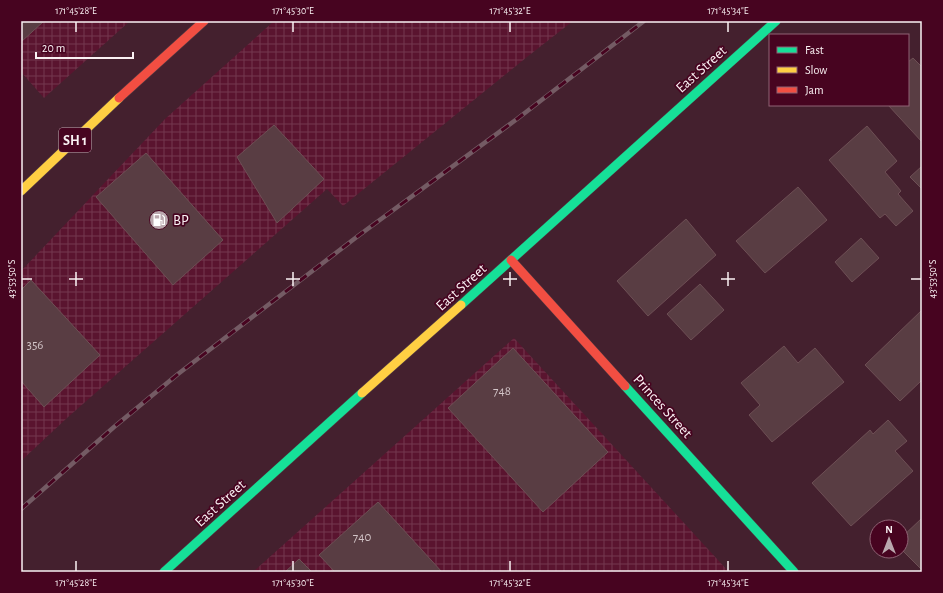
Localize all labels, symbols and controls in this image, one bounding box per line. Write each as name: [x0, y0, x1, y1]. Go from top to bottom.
text: 171°45'28"E: [55, 6, 97, 16]
text: 171°45'30"E: [272, 6, 314, 16]
text: 171°45'32"E: [490, 6, 531, 16]
text: 171°45'34"E: [707, 6, 749, 16]
scale bar: [36, 34, 133, 60]
legend: [769, 34, 909, 106]
text: 20 m: [42, 42, 65, 54]
street label: East Street: [673, 43, 730, 96]
text: Fast: [805, 44, 824, 56]
text: Slow: [805, 64, 827, 76]
text: Jam: [805, 84, 824, 96]
road number: SH 1: [59, 128, 91, 152]
fuel station icon: BP: [148, 209, 170, 231]
place label: BP: [173, 213, 189, 228]
text: 43°53'50"S: [7, 259, 17, 298]
text: 43°53'50"S: [928, 259, 938, 298]
street label: East Street: [433, 261, 490, 314]
house number: 356: [27, 339, 43, 352]
street label: Princes Street: [630, 372, 695, 441]
house number: 748: [493, 385, 511, 398]
street label: East Street: [192, 477, 249, 530]
north arrow: [869, 519, 909, 559]
text: N: [885, 524, 893, 535]
house number: 740: [353, 531, 371, 544]
text: 171°45'28"E: [55, 578, 97, 588]
text: 171°45'30"E: [272, 578, 314, 588]
text: 171°45'32"E: [490, 578, 531, 588]
text: 171°45'34"E: [707, 578, 749, 588]

